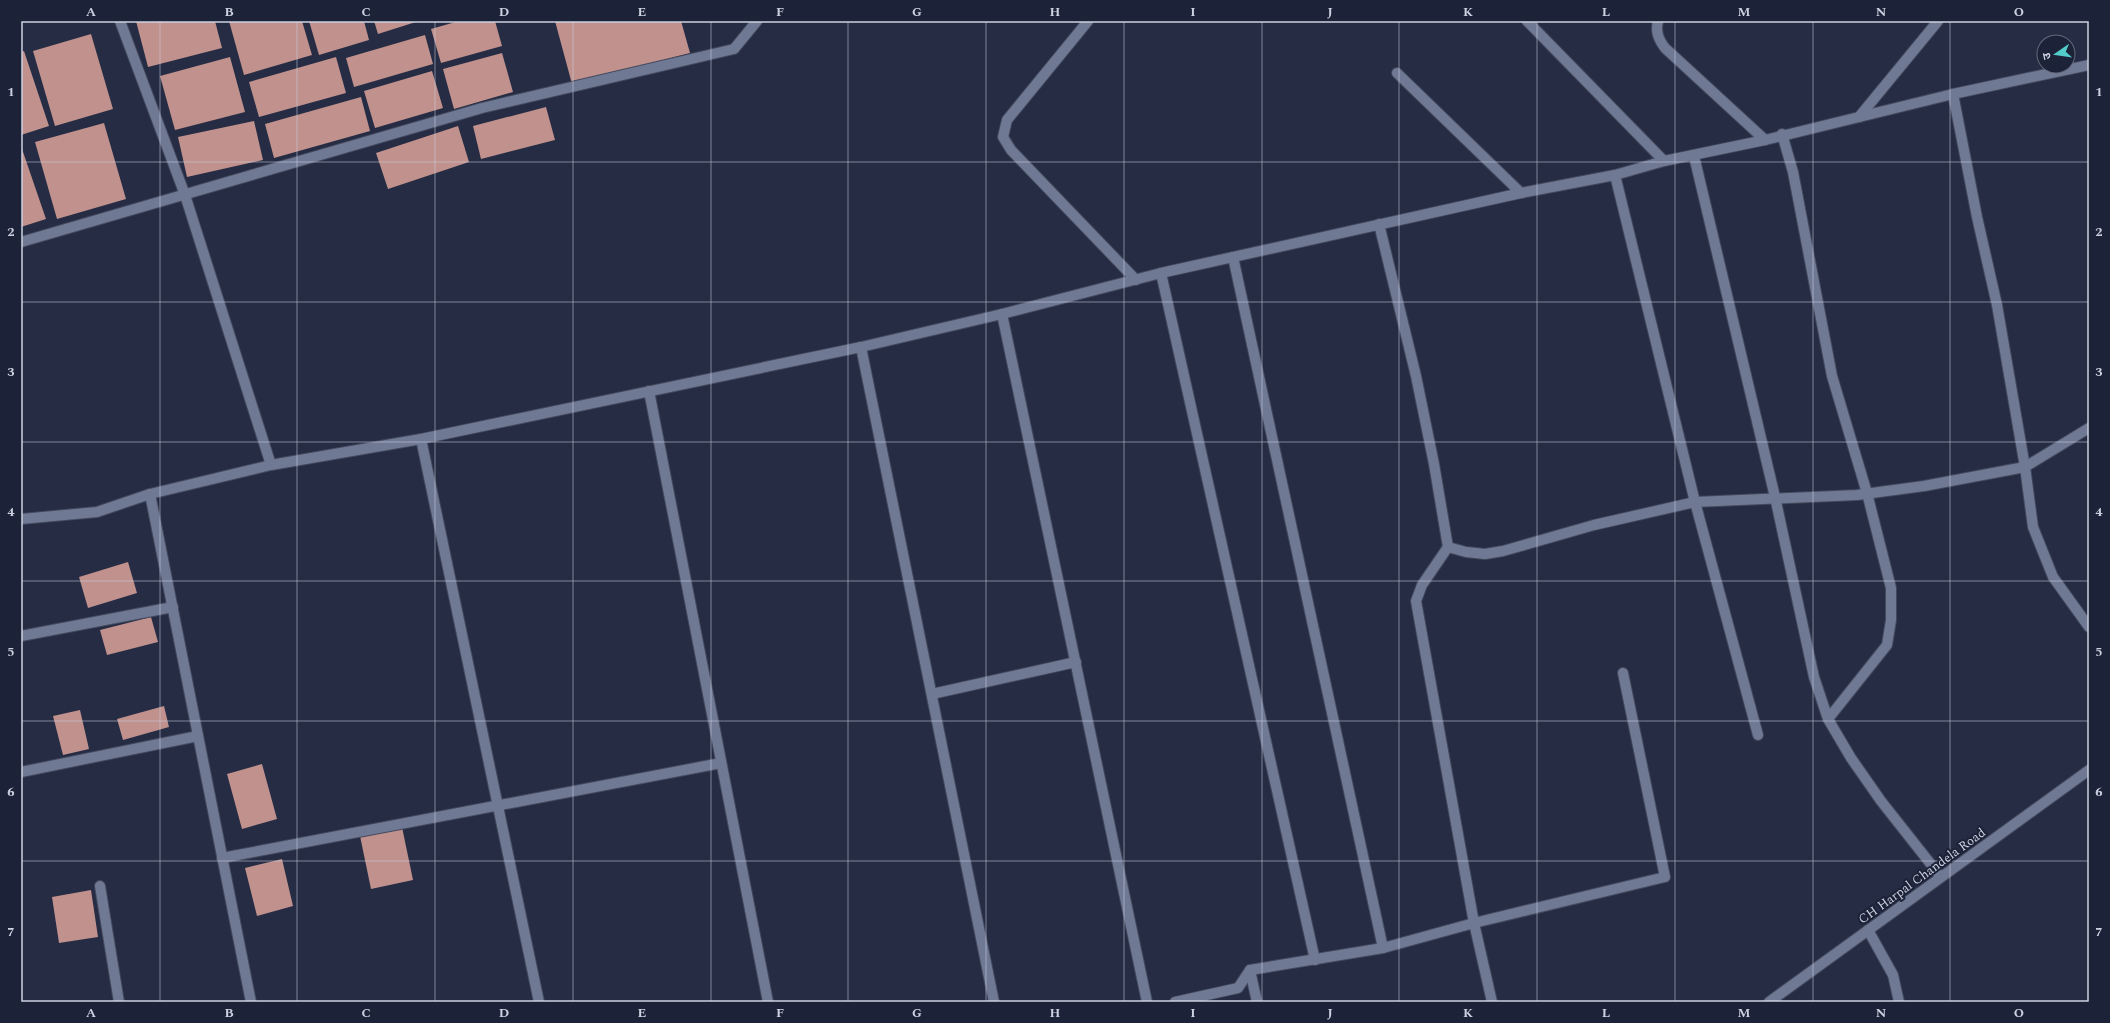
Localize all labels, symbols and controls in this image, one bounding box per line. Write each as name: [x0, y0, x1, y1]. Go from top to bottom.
text: A: [86, 2, 96, 22]
text: B: [224, 2, 234, 22]
text: C: [361, 2, 371, 22]
text: D: [499, 2, 509, 22]
text: E: [638, 2, 647, 22]
text: F: [776, 2, 784, 22]
text: G: [912, 2, 922, 22]
text: H: [1050, 2, 1061, 22]
text: I: [1190, 2, 1196, 22]
text: J: [1327, 2, 1333, 22]
text: K: [1463, 2, 1473, 22]
text: L: [1602, 2, 1610, 22]
text: M: [1738, 2, 1751, 22]
text: N: [1876, 2, 1887, 22]
text: O: [2014, 2, 2024, 22]
north arrow: [2036, 34, 2076, 74]
text: उ: [2038, 51, 2056, 61]
text: 1: [7, 82, 15, 102]
text: 1: [2095, 82, 2103, 102]
text: 2: [7, 222, 15, 242]
text: 2: [2095, 222, 2103, 242]
text: 3: [7, 362, 15, 382]
text: 3: [2095, 362, 2103, 382]
text: 4: [7, 502, 15, 522]
text: 4: [2095, 502, 2103, 522]
text: 5: [7, 642, 15, 662]
text: 5: [2095, 642, 2103, 662]
text: 6: [7, 782, 15, 802]
text: 6: [2095, 782, 2103, 802]
street label: CH Harpal Chandela Road: [1854, 823, 1990, 929]
text: 7: [7, 922, 15, 942]
text: 7: [2095, 922, 2103, 942]
text: A: [86, 1003, 96, 1023]
text: B: [224, 1003, 234, 1023]
text: C: [361, 1003, 371, 1023]
text: D: [499, 1003, 509, 1023]
text: E: [638, 1003, 647, 1023]
text: F: [776, 1003, 784, 1023]
text: G: [912, 1003, 922, 1023]
text: H: [1050, 1003, 1061, 1023]
text: I: [1190, 1003, 1196, 1023]
text: J: [1327, 1003, 1333, 1023]
text: K: [1463, 1003, 1473, 1023]
text: L: [1602, 1003, 1610, 1023]
text: M: [1738, 1003, 1751, 1023]
text: N: [1876, 1003, 1887, 1023]
text: O: [2014, 1003, 2024, 1023]

